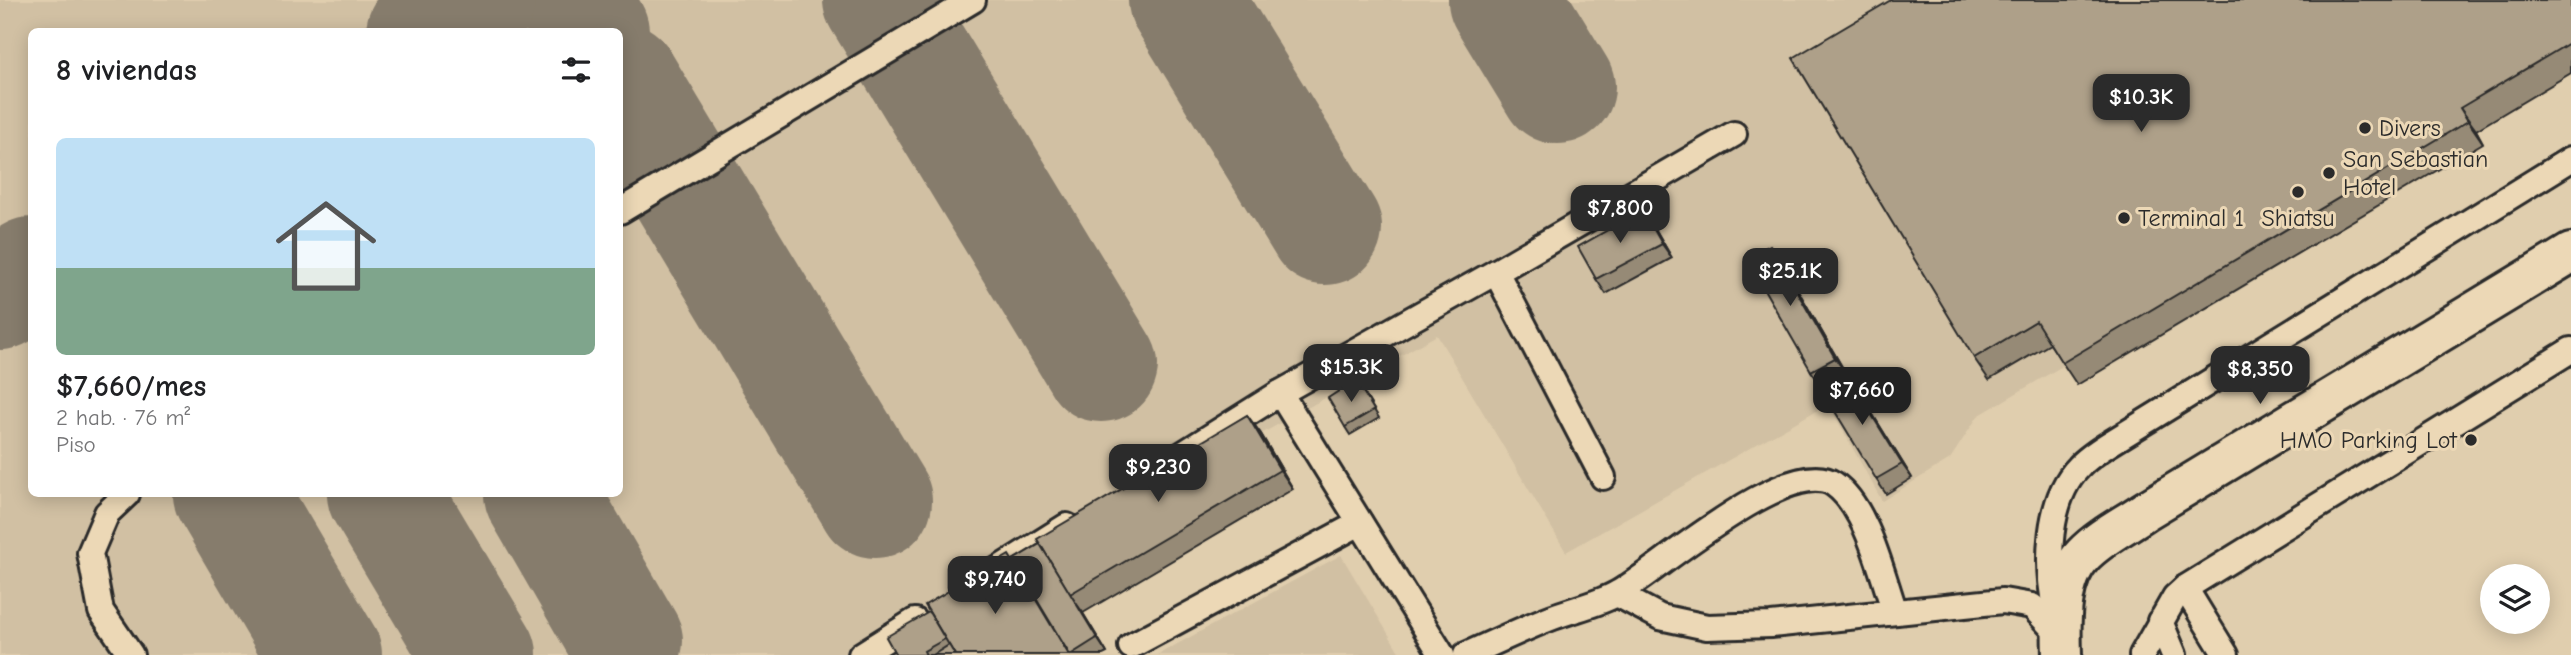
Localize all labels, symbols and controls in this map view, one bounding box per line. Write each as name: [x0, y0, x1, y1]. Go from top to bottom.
icon: filters: [557, 51, 595, 89]
text: 8 viviendas: [56, 53, 197, 88]
pin: $10.3K: [2084, 74, 2198, 134]
text: $10.3K: [2109, 83, 2173, 110]
place label: Divers: [2379, 114, 2441, 142]
marker: Divers: [2357, 120, 2373, 136]
place label: San Sebastian Hotel: [2343, 145, 2488, 201]
marker: San Sebastian Hotel: [2321, 165, 2337, 181]
icon: home: [263, 183, 389, 309]
marker: Shiatsu: [2290, 184, 2306, 200]
pin: $7,800: [1563, 186, 1677, 245]
text: $7,800: [1587, 194, 1653, 221]
place label: Terminal 1: [2138, 204, 2244, 232]
place label: Shiatsu: [2261, 204, 2335, 232]
marker: Terminal 1: [2116, 210, 2132, 226]
pin: $25.1K: [1733, 248, 1847, 308]
text: $25.1K: [1758, 257, 1822, 284]
pin: $15.3K: [1294, 344, 1408, 404]
pin: $8,350: [2203, 346, 2317, 406]
text: $15.3K: [1319, 353, 1383, 380]
text: $8,350: [2227, 355, 2293, 382]
pin: $7,660: [1805, 368, 1919, 427]
text: $7,660/mes: [56, 369, 206, 404]
text: $7,660: [1829, 376, 1895, 403]
text: 2 hab. · 76 m²: [56, 404, 190, 431]
place label: HMO Parking Lot: [2280, 426, 2458, 454]
text: Piso: [56, 431, 96, 458]
marker: HMO Parking Lot: [2463, 432, 2479, 448]
pin: $9,230: [1101, 444, 1215, 504]
text: $9,230: [1125, 453, 1191, 480]
pin: $9,740: [938, 556, 1052, 616]
map controls: [2480, 564, 2550, 634]
button: layers: [2480, 564, 2550, 634]
text: $9,740: [964, 565, 1026, 592]

